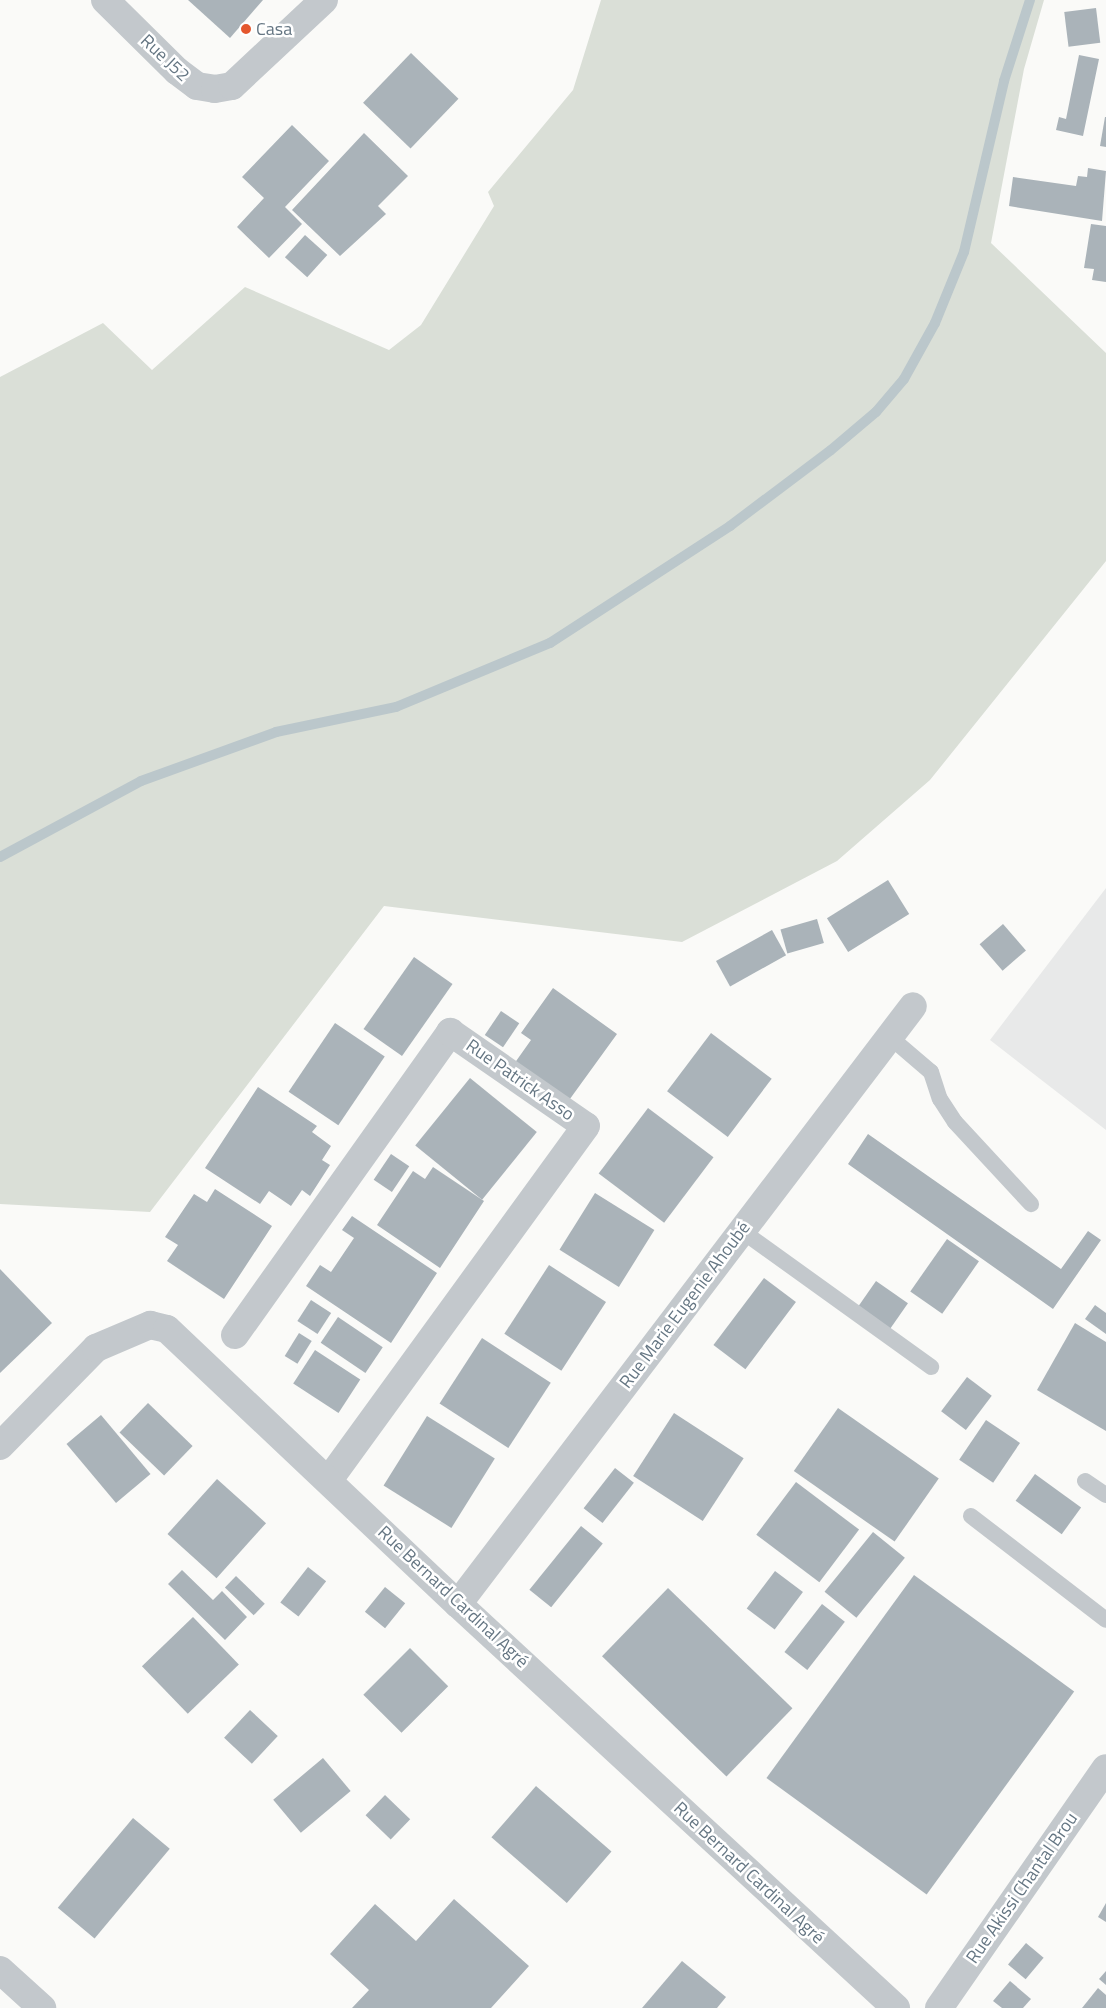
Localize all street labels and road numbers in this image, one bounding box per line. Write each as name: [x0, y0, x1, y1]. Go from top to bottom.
street label: Rue J52: [136, 30, 194, 86]
street label: Rue Patrick Asso: [462, 1035, 578, 1125]
street label: Rue Marie Eugenie Ahoubé: [615, 1217, 755, 1393]
street label: Rue Bernard Cardinal Agré: [373, 1522, 533, 1672]
street label: Rue Bernard Cardinal Agré: [669, 1798, 829, 1948]
street label: Rue Akissi Chantal Brou: [962, 1808, 1082, 1968]

